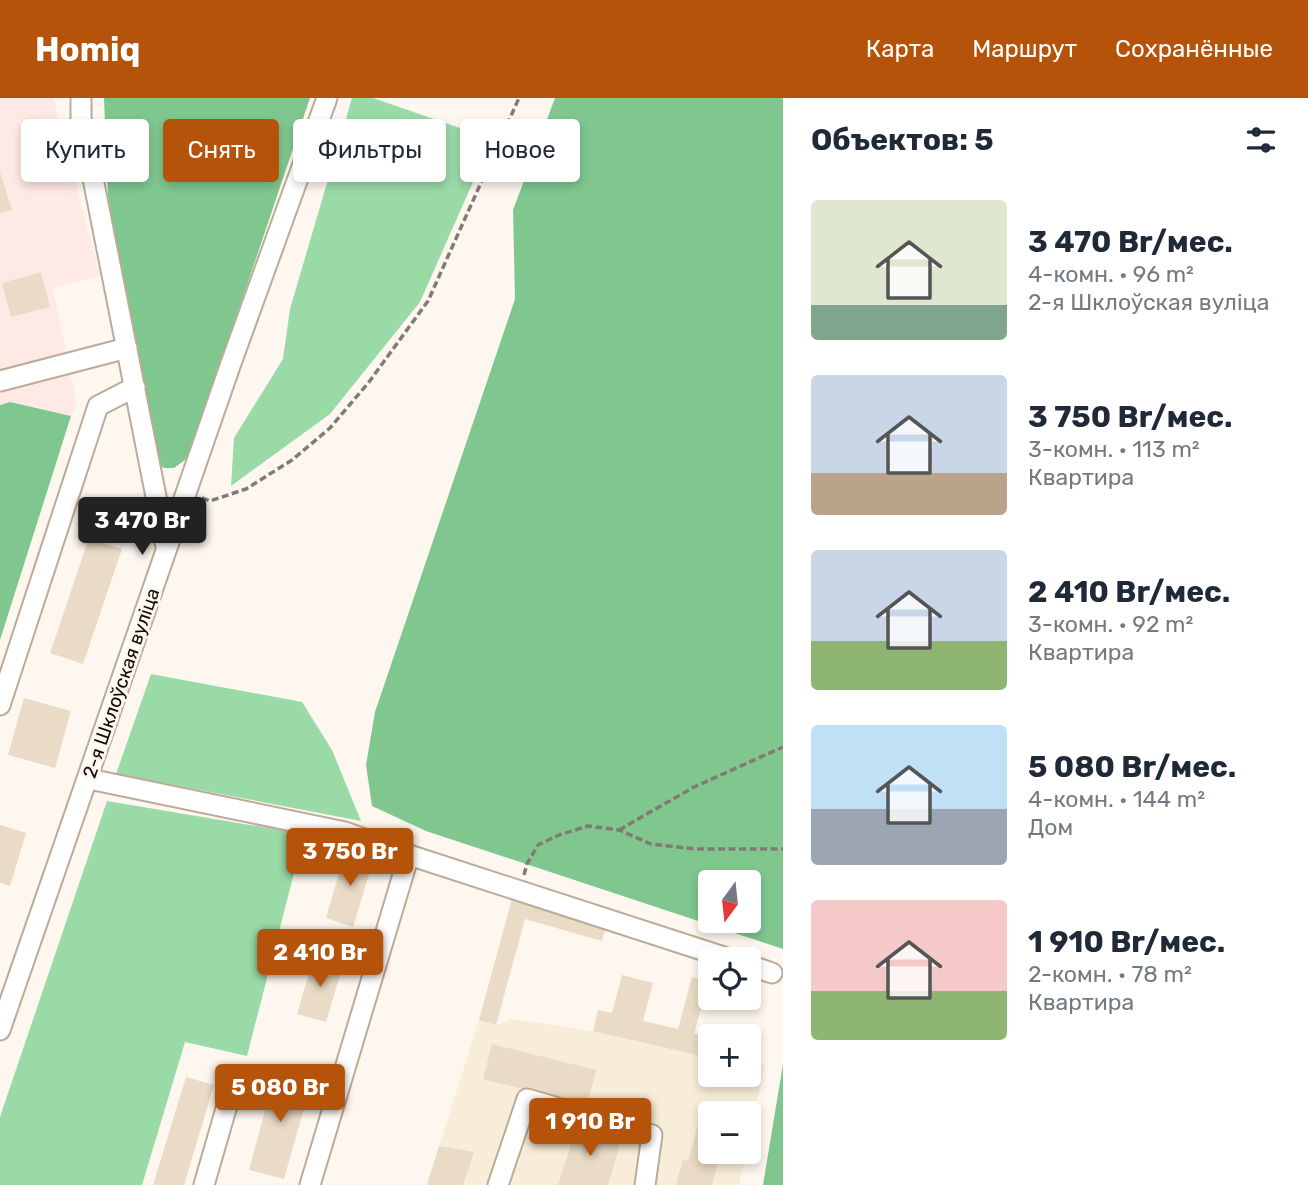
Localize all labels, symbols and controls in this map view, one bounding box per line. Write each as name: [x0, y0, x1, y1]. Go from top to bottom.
text: Homiq: [35, 30, 140, 69]
text: Карта: [866, 35, 934, 63]
text: Маршрут: [972, 35, 1077, 63]
text: Сохранённые: [1115, 35, 1273, 63]
chip: Купить: [21, 119, 149, 182]
chip: Снять: [163, 119, 279, 182]
chip: Фильтры: [293, 119, 446, 182]
chip: Новое: [460, 119, 580, 182]
icon: filters: [1242, 121, 1280, 159]
text: Объектов: 5: [811, 122, 994, 158]
text: 3 470 Br/мес.: [1028, 224, 1233, 260]
icon: home: [867, 228, 951, 312]
text: 4-комн. · 96 m²: [1028, 260, 1194, 288]
text: 2-я Шклоўская вуліца: [1028, 288, 1269, 316]
text: 3 750 Br/мес.: [1028, 399, 1232, 435]
icon: home: [867, 403, 951, 487]
text: 3-комн. · 113 m²: [1028, 435, 1200, 463]
text: Квартира: [1028, 463, 1134, 491]
pin: 3 470 Br: [70, 498, 214, 557]
text: 3 470 Br: [94, 506, 190, 534]
text: 2 410 Br/мес.: [1028, 574, 1230, 610]
icon: home: [867, 578, 951, 662]
street label: 2-я Шклоўская вуліца: [78, 585, 164, 781]
text: 3-комн. · 92 m²: [1028, 610, 1193, 638]
text: Квартира: [1028, 638, 1134, 666]
text: 5 080 Br/мес.: [1028, 749, 1236, 785]
icon: home: [867, 753, 951, 837]
text: 4-комн. · 144 m²: [1028, 785, 1205, 813]
text: Дом: [1028, 813, 1073, 841]
pin: 3 750 Br: [278, 828, 422, 888]
text: 3 750 Br: [302, 837, 398, 865]
north arrow: [698, 870, 761, 933]
map controls: [698, 870, 761, 1164]
text: 1 910 Br/мес.: [1028, 924, 1225, 960]
icon: home: [867, 928, 951, 1012]
pin: 2 410 Br: [248, 930, 392, 989]
text: 2 410 Br: [273, 938, 367, 966]
button: locate: [698, 947, 761, 1010]
text: 2-комн. · 78 m²: [1028, 960, 1192, 988]
text: Квартира: [1028, 988, 1134, 1016]
button: +: [698, 1024, 761, 1087]
pin: 5 080 Br: [208, 1065, 352, 1124]
text: 5 080 Br: [231, 1073, 329, 1101]
pin: 1 910 Br: [518, 1098, 662, 1158]
button: −: [698, 1101, 761, 1164]
text: 1 910 Br: [545, 1107, 635, 1135]

